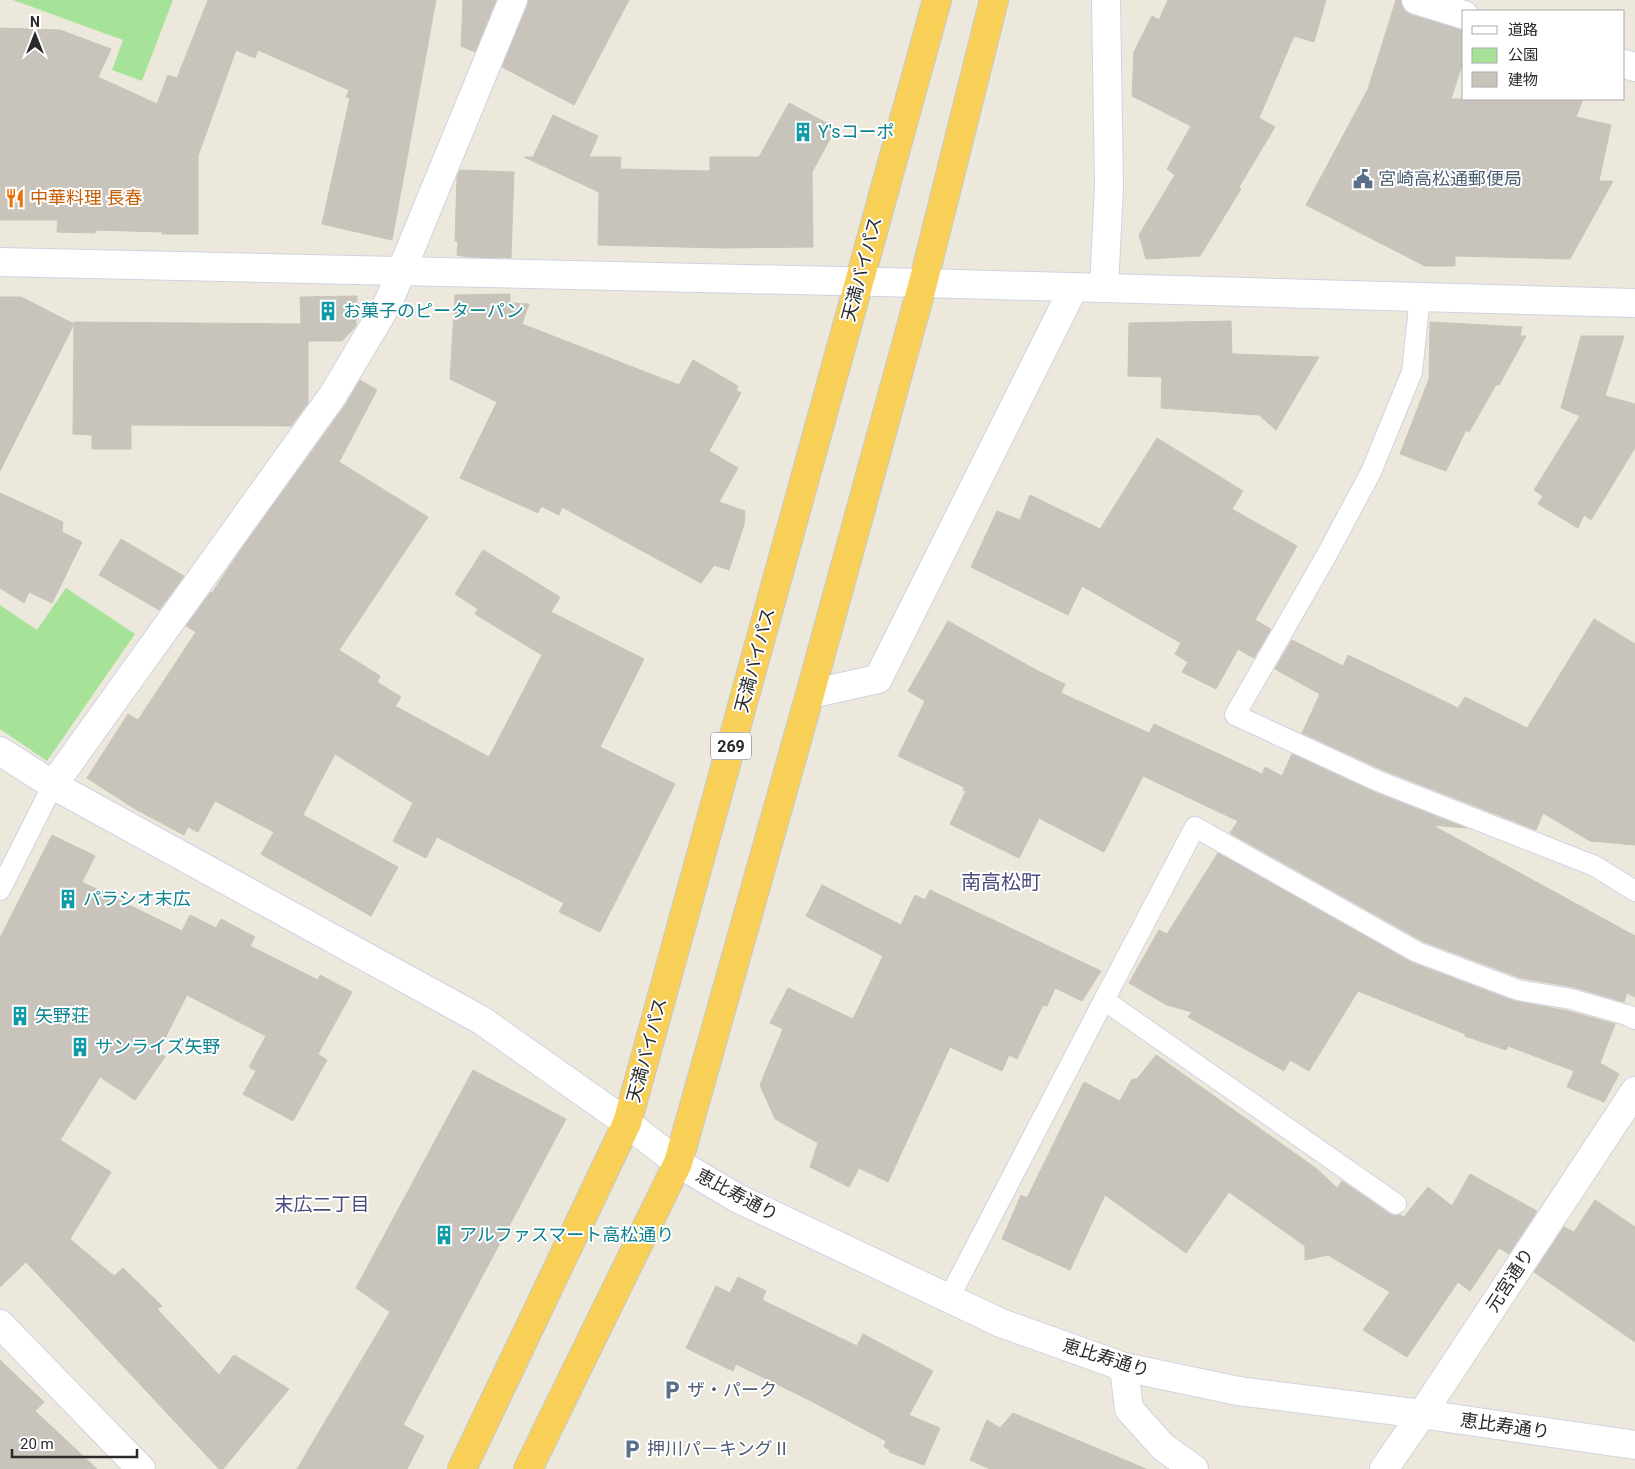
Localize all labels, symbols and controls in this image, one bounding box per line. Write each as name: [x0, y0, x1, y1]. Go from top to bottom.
north arrow: [10, 10, 60, 60]
legend: [1462, 10, 1625, 100]
text: N: [30, 14, 40, 30]
text: 道路: [1508, 21, 1538, 39]
text: 公園: [1508, 46, 1538, 64]
text: 建物: [1508, 71, 1538, 89]
building icon: Y'sコーポ: [792, 121, 814, 143]
place label: Y'sコーポ: [818, 121, 895, 142]
public building icon: 宮崎高松通郵便局: [1352, 168, 1374, 190]
place label: 宮崎高松通郵便局: [1378, 168, 1522, 189]
restaurant icon: 中華料理 長春: [4, 187, 26, 209]
place label: 中華料理 長春: [30, 187, 142, 208]
street label: 天満バイパス: [837, 214, 886, 324]
building icon: お菓子のピーターパン: [317, 300, 339, 322]
place label: お菓子のピーターパン: [343, 300, 524, 321]
street label: 天満バイパス: [730, 605, 779, 715]
road number: 269: [711, 732, 751, 759]
district label: 南高松町: [961, 870, 1041, 894]
building icon: パラシオ末広: [57, 888, 79, 910]
place label: パラシオ末広: [83, 888, 191, 909]
street label: 天満バイパス: [622, 995, 671, 1105]
building icon: 矢野荘: [9, 1005, 31, 1027]
place label: 矢野荘: [35, 1005, 89, 1026]
building icon: サンライズ矢野: [69, 1036, 91, 1058]
place label: サンライズ矢野: [95, 1036, 220, 1057]
street label: 恵比寿通り: [693, 1164, 782, 1225]
district label: 末広二丁目: [274, 1193, 370, 1216]
building icon: アルファスマート高松通り: [433, 1224, 455, 1246]
place label: アルファスマート高松通り: [459, 1224, 674, 1245]
street label: 元宮通り: [1481, 1244, 1538, 1316]
street label: 恵比寿通り: [1060, 1334, 1152, 1381]
parking icon: ザ・パーク: [661, 1379, 683, 1401]
place label: ザ・パーク: [687, 1379, 777, 1400]
street label: 恵比寿通り: [1459, 1409, 1551, 1442]
scale bar: [12, 1426, 138, 1458]
text: 20 m: [20, 1435, 54, 1453]
parking icon: 押川パ－キングⅡ: [621, 1438, 643, 1460]
place label: 押川パ－キングⅡ: [647, 1438, 790, 1459]

